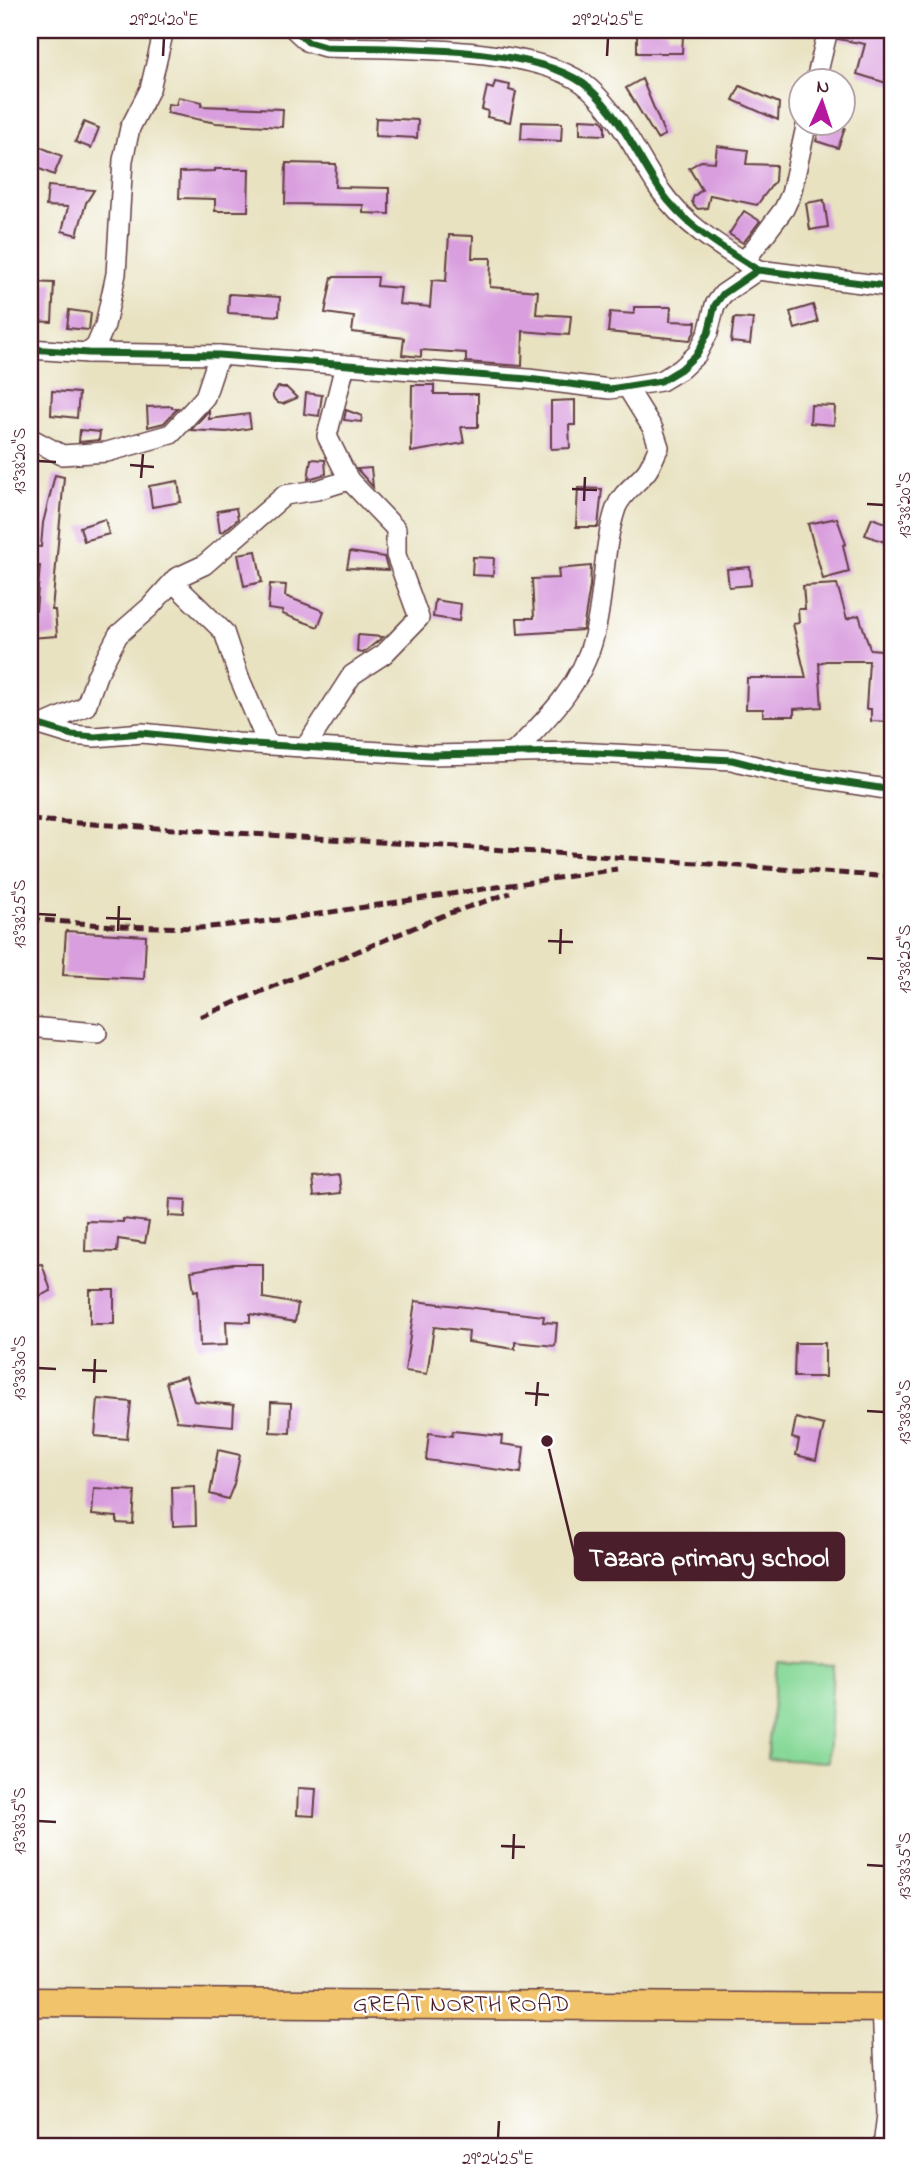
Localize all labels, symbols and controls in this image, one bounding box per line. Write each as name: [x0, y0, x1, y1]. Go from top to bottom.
text: 29°24'20"E: [129, 8, 199, 34]
text: 29°24'25"E: [572, 8, 644, 34]
north arrow: [786, 66, 856, 136]
text: N: [816, 74, 830, 101]
text: 13°38'20"S: [8, 428, 34, 494]
text: 13°38'20"S: [893, 472, 919, 538]
text: 13°38'25"S: [8, 879, 34, 949]
text: 13°38'25"S: [893, 924, 919, 994]
text: 13°38'30"S: [8, 1335, 34, 1401]
text: 13°38'30"S: [893, 1379, 919, 1445]
callout: Tazara primary school: [575, 1533, 844, 1580]
text: Tazara primary school: [589, 1541, 829, 1579]
text: 13°38'35"S: [8, 1787, 34, 1855]
text: 13°38'35"S: [893, 1832, 919, 1900]
street label: GREAT NORTH ROAD: [353, 1988, 569, 2023]
text: 29°24'25"E: [462, 2147, 534, 2173]

